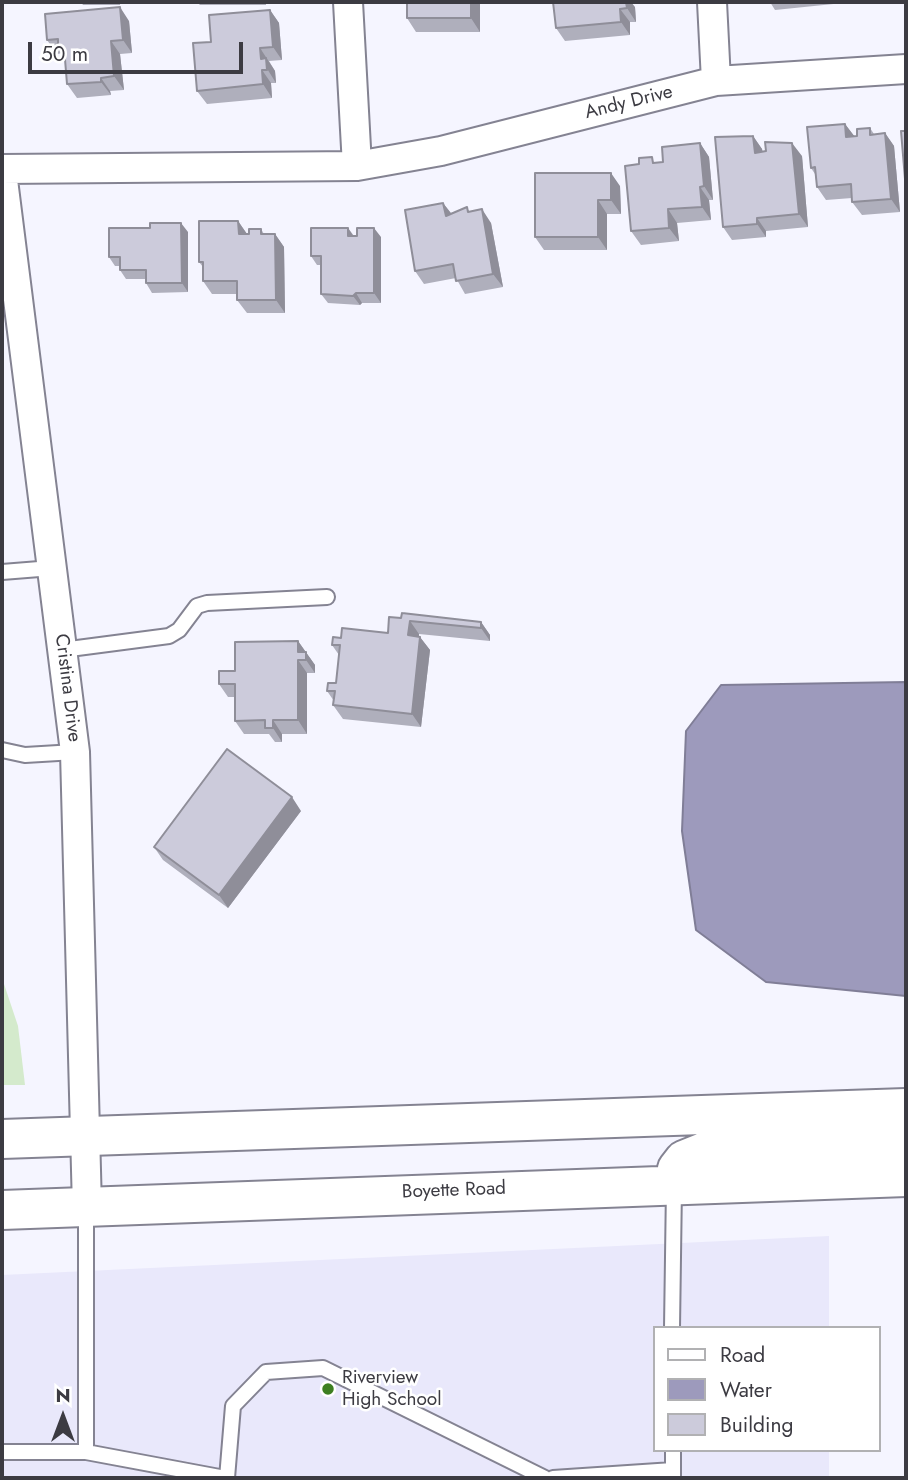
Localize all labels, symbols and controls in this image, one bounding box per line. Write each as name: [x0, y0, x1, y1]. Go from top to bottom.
scale bar: [32, 28, 247, 72]
text: 50 m: [41, 39, 88, 69]
street label: Andy Drive: [583, 81, 675, 125]
street label: Cristina Drive: [49, 633, 85, 743]
street label: Boyette Road: [402, 1178, 506, 1204]
legend: [652, 1326, 880, 1452]
text: Road: [720, 1340, 765, 1370]
place label: Riverview High School: [342, 1367, 442, 1411]
text: Water: [720, 1375, 772, 1405]
marker: Riverview High School: [320, 1381, 336, 1397]
north arrow: [28, 1382, 98, 1452]
text: N: [55, 1382, 71, 1409]
text: Building: [720, 1410, 793, 1440]

